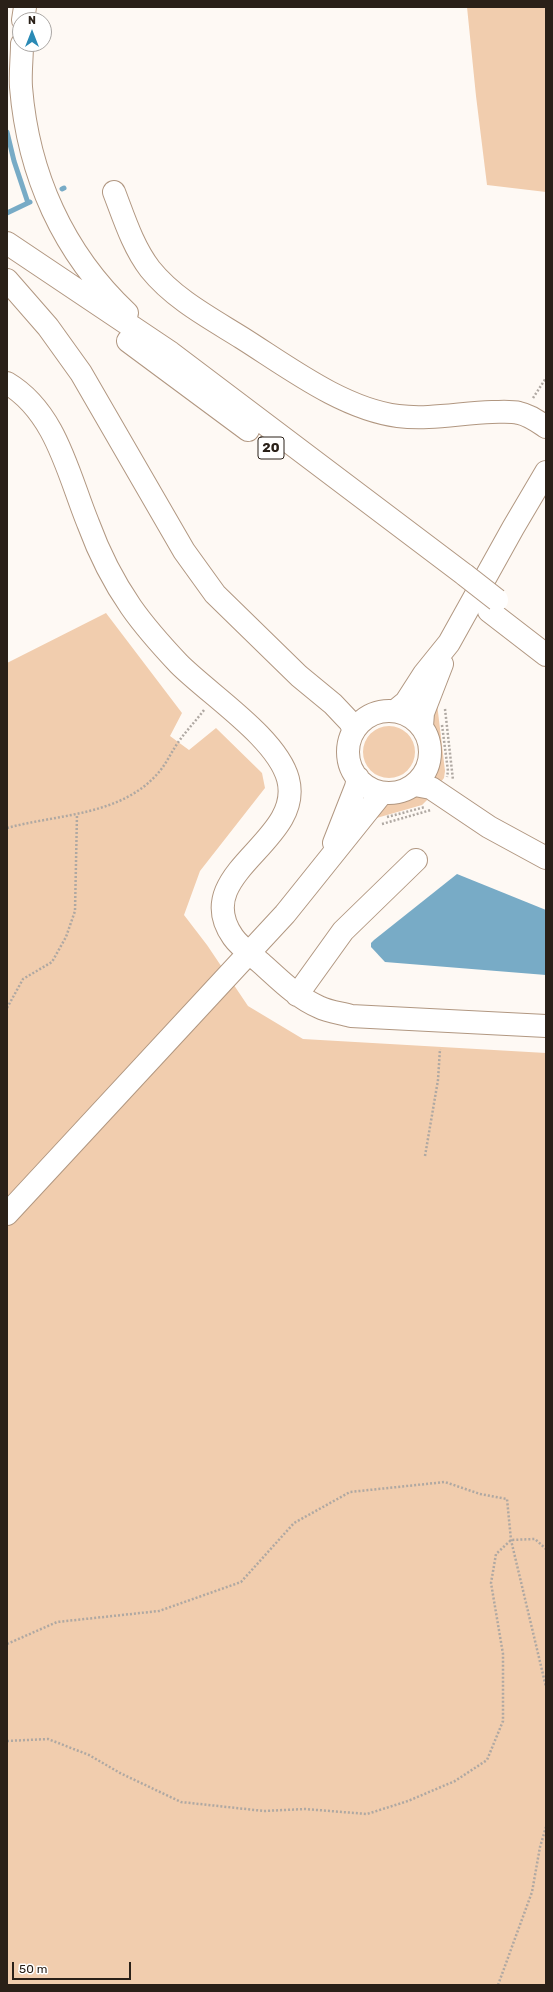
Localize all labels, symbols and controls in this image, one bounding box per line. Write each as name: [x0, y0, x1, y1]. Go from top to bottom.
north arrow: [12, 12, 52, 52]
text: N: [28, 14, 36, 27]
road number: 20: [258, 437, 284, 459]
scale bar: [14, 1954, 133, 1980]
text: 50 m: [19, 1962, 47, 1976]

